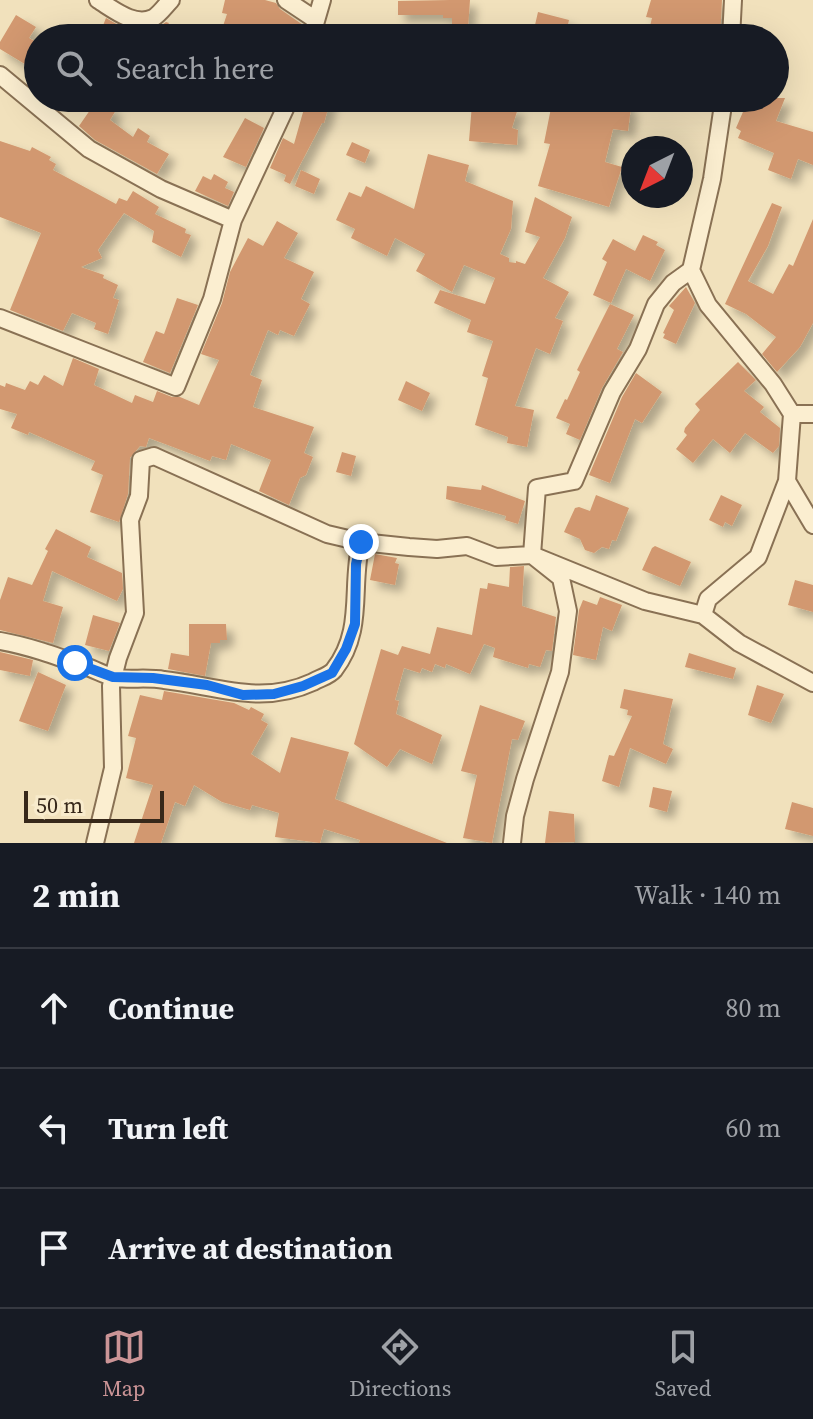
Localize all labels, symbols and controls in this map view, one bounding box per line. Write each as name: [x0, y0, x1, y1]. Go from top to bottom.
search box: [24, 24, 789, 112]
icon: search: [52, 46, 96, 90]
text: Search here: [116, 48, 274, 89]
north arrow: [621, 136, 693, 208]
route end: [343, 524, 379, 560]
route start: [57, 645, 93, 681]
scale bar: [24, 787, 164, 823]
text: 50 m: [36, 790, 83, 820]
text: 2 min: [32, 872, 120, 918]
text: Walk · 140 m: [634, 877, 781, 913]
icon: ahead: [32, 986, 76, 1030]
text: Continue: [108, 988, 234, 1029]
text: 80 m: [726, 990, 781, 1026]
icon: left: [32, 1106, 76, 1150]
text: Turn left: [108, 1108, 228, 1149]
text: 60 m: [726, 1110, 781, 1146]
icon: arrive: [32, 1226, 76, 1270]
text: Arrive at destination: [108, 1228, 393, 1269]
tab: Map: [102, 1325, 146, 1403]
tab: Directions: [349, 1325, 451, 1403]
tab: Saved: [655, 1325, 711, 1403]

